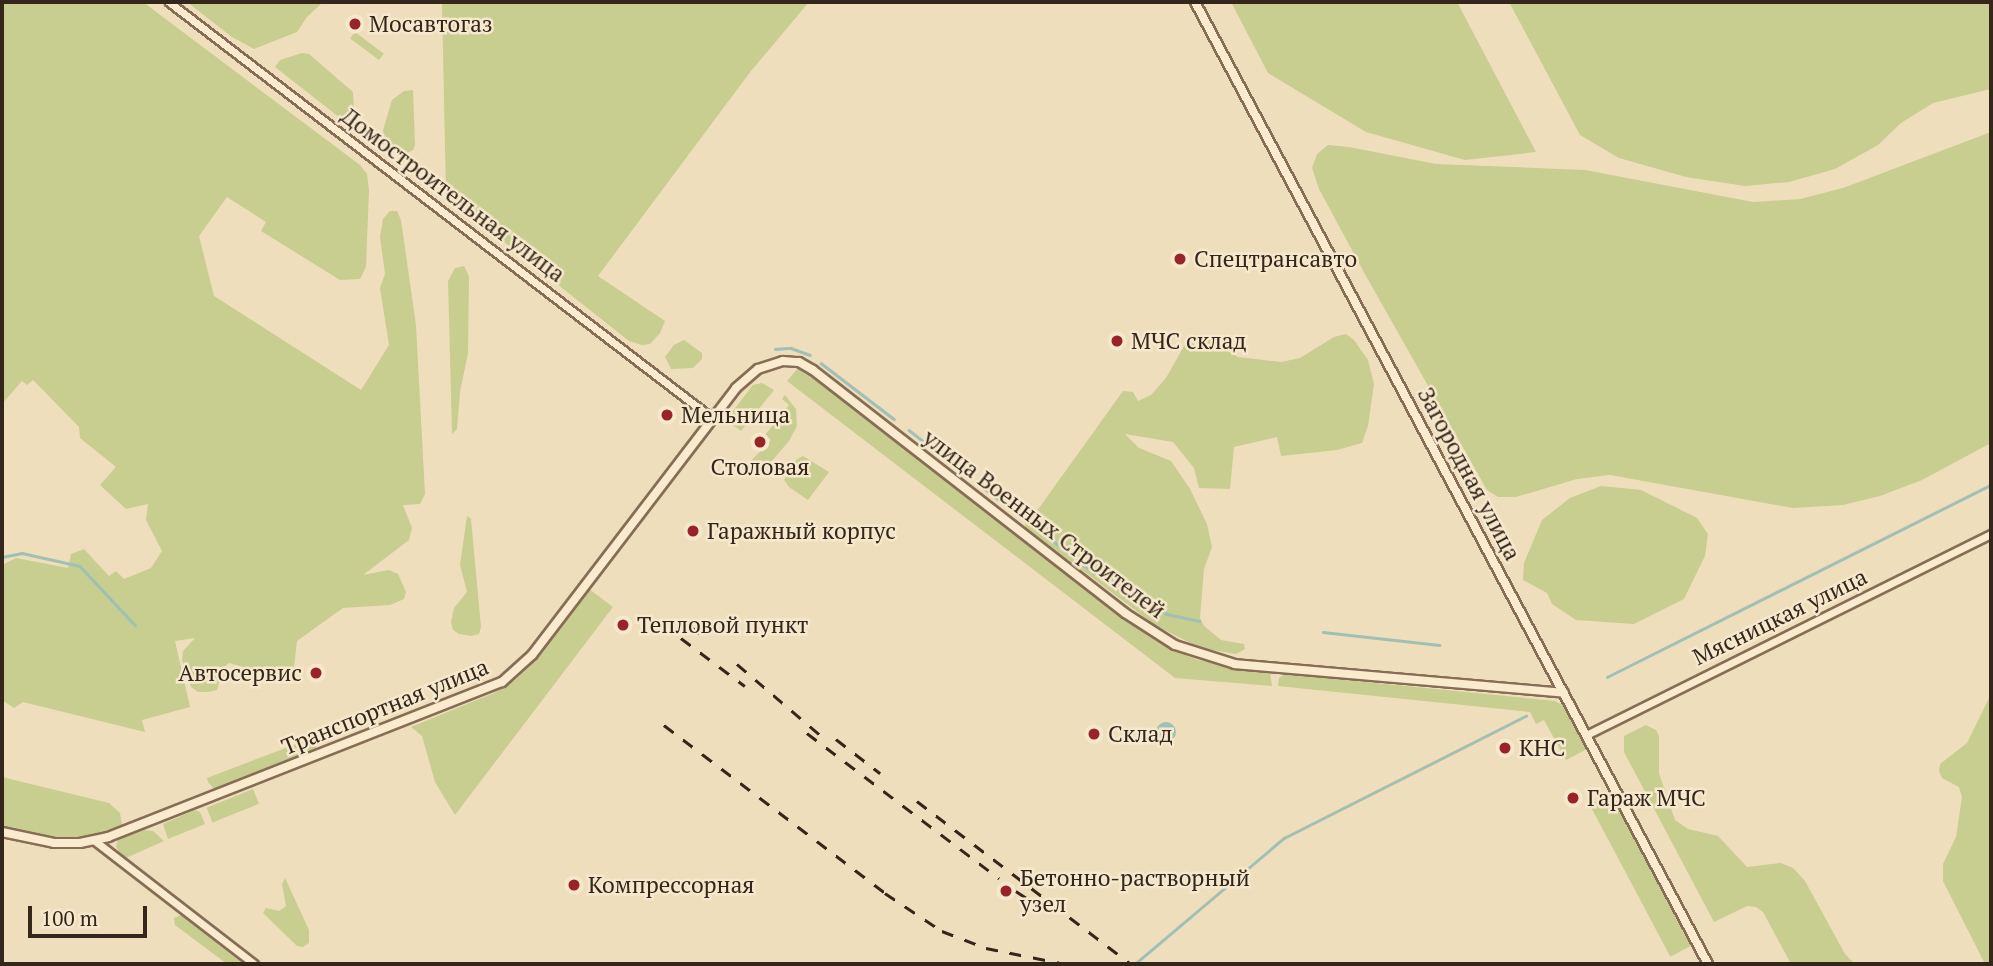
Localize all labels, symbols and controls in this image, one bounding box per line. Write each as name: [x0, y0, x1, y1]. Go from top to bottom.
place label: Мосавтогаз: [369, 10, 493, 38]
marker: Мосавтогаз: [347, 16, 363, 32]
street label: Домостроительная улица: [336, 102, 570, 288]
place label: Спецтрансавто: [1194, 245, 1357, 273]
marker: Спецтрансавто: [1172, 251, 1188, 267]
place label: МЧС склад: [1131, 327, 1246, 355]
marker: МЧС склад: [1109, 333, 1125, 349]
street label: Загородная улица: [1412, 383, 1526, 565]
place label: Мельница: [681, 401, 790, 429]
marker: Мельница: [659, 407, 675, 423]
street label: улица Военных Строителей: [917, 424, 1171, 624]
marker: Столовая: [752, 434, 768, 450]
place label: Столовая: [711, 453, 809, 481]
place label: Гаражный корпус: [707, 517, 896, 545]
marker: Гаражный корпус: [685, 523, 701, 539]
street label: Мясницкая улица: [1688, 563, 1872, 671]
place label: Тепловой пункт: [637, 611, 808, 639]
marker: Тепловой пункт: [615, 617, 631, 633]
street label: Транспортная улица: [278, 653, 492, 761]
place label: Автосервис: [178, 659, 302, 687]
marker: Автосервис: [308, 665, 324, 681]
place label: Склад: [1108, 720, 1173, 748]
marker: Склад: [1086, 726, 1102, 742]
place label: КНС: [1519, 734, 1565, 762]
marker: КНС: [1497, 740, 1513, 756]
place label: Гараж МЧС: [1587, 784, 1706, 812]
marker: Гараж МЧС: [1565, 790, 1581, 806]
place label: Бетонно-растворный узел: [1020, 864, 1250, 918]
place label: Компрессорная: [588, 871, 754, 899]
marker: Компрессорная: [566, 877, 582, 893]
marker: Бетонно-растворный узел: [998, 883, 1014, 899]
scale bar: [32, 892, 150, 936]
text: 100 m: [41, 904, 98, 932]

